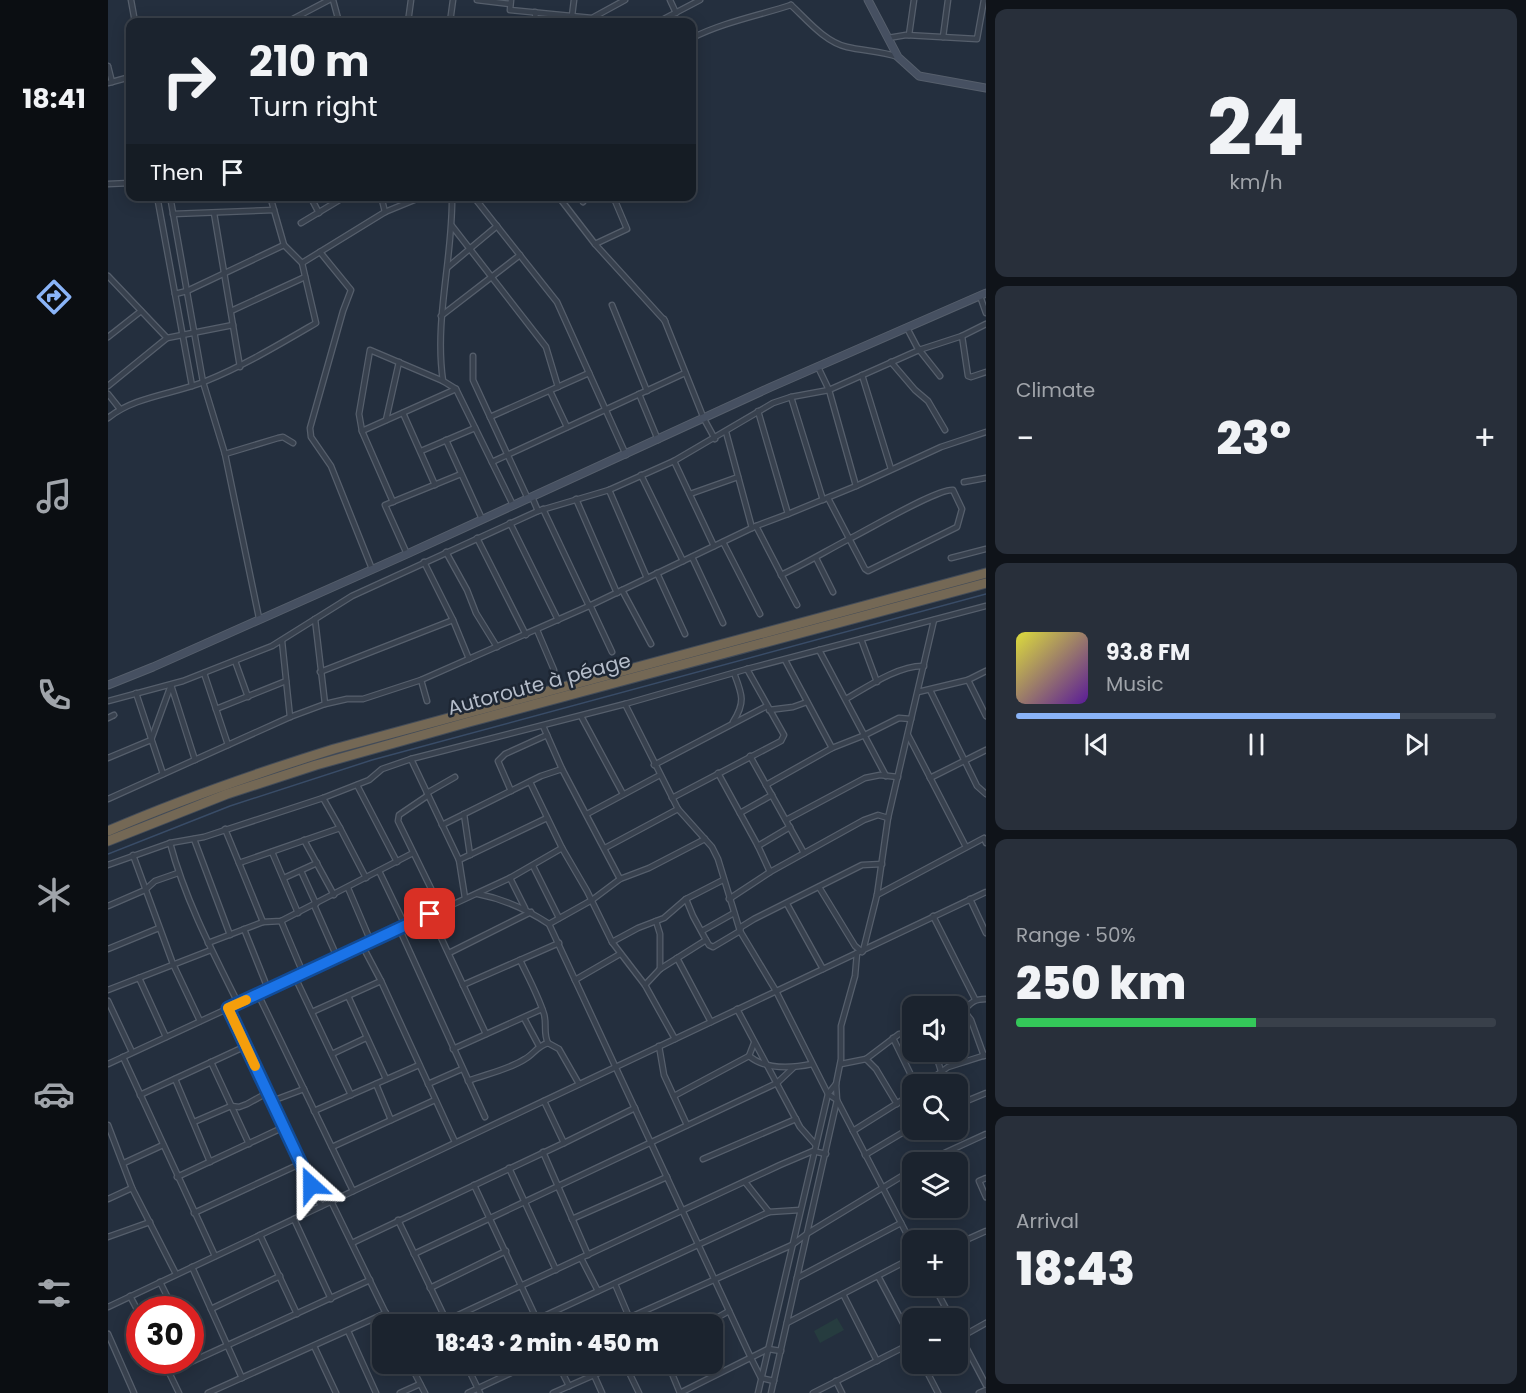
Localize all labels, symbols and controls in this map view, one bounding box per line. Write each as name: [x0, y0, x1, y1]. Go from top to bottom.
text: 210 m: [249, 32, 370, 91]
icon: right: [150, 42, 228, 120]
text: 24: [1207, 73, 1305, 182]
text: 18:41: [22, 80, 86, 117]
text: Turn right: [249, 88, 378, 125]
icon: arrive: [216, 156, 249, 189]
text: Then: [150, 157, 204, 188]
text: km/h: [1229, 168, 1283, 196]
icon: directions: [33, 276, 75, 318]
text: Climate: [1016, 376, 1095, 404]
text: 23°: [1216, 407, 1291, 470]
text: −: [1016, 415, 1034, 462]
text: +: [1473, 415, 1496, 462]
icon: music: [33, 475, 75, 517]
text: 93.8 FM: [1106, 637, 1190, 668]
street label: Autoroute à péage: [444, 646, 634, 722]
text: Music: [1106, 670, 1164, 698]
icon: phone: [33, 674, 75, 716]
icon: previous: [1080, 728, 1113, 761]
icon: pause: [1240, 728, 1273, 761]
icon: next: [1400, 728, 1433, 761]
icon: climate: [33, 874, 75, 916]
pin: [404, 888, 455, 939]
icon: arrive: [413, 897, 446, 930]
text: Range · 50%: [1016, 921, 1136, 949]
text: 250 km: [1016, 952, 1186, 1015]
map controls: [902, 996, 968, 1374]
button: sound: [902, 996, 968, 1062]
icon: car: [33, 1073, 75, 1115]
button: search: [902, 1074, 968, 1140]
button: layers: [902, 1152, 968, 1218]
position arrow: [279, 1153, 343, 1217]
text: Arrival: [1016, 1207, 1079, 1235]
button: +: [902, 1230, 968, 1296]
text: 18:43: [1016, 1238, 1135, 1301]
icon: filters: [33, 1272, 75, 1314]
speed limit sign: 30: [126, 1296, 204, 1374]
button: −: [902, 1308, 968, 1374]
text: 18:43 · 2 min · 450 m: [436, 1328, 659, 1359]

